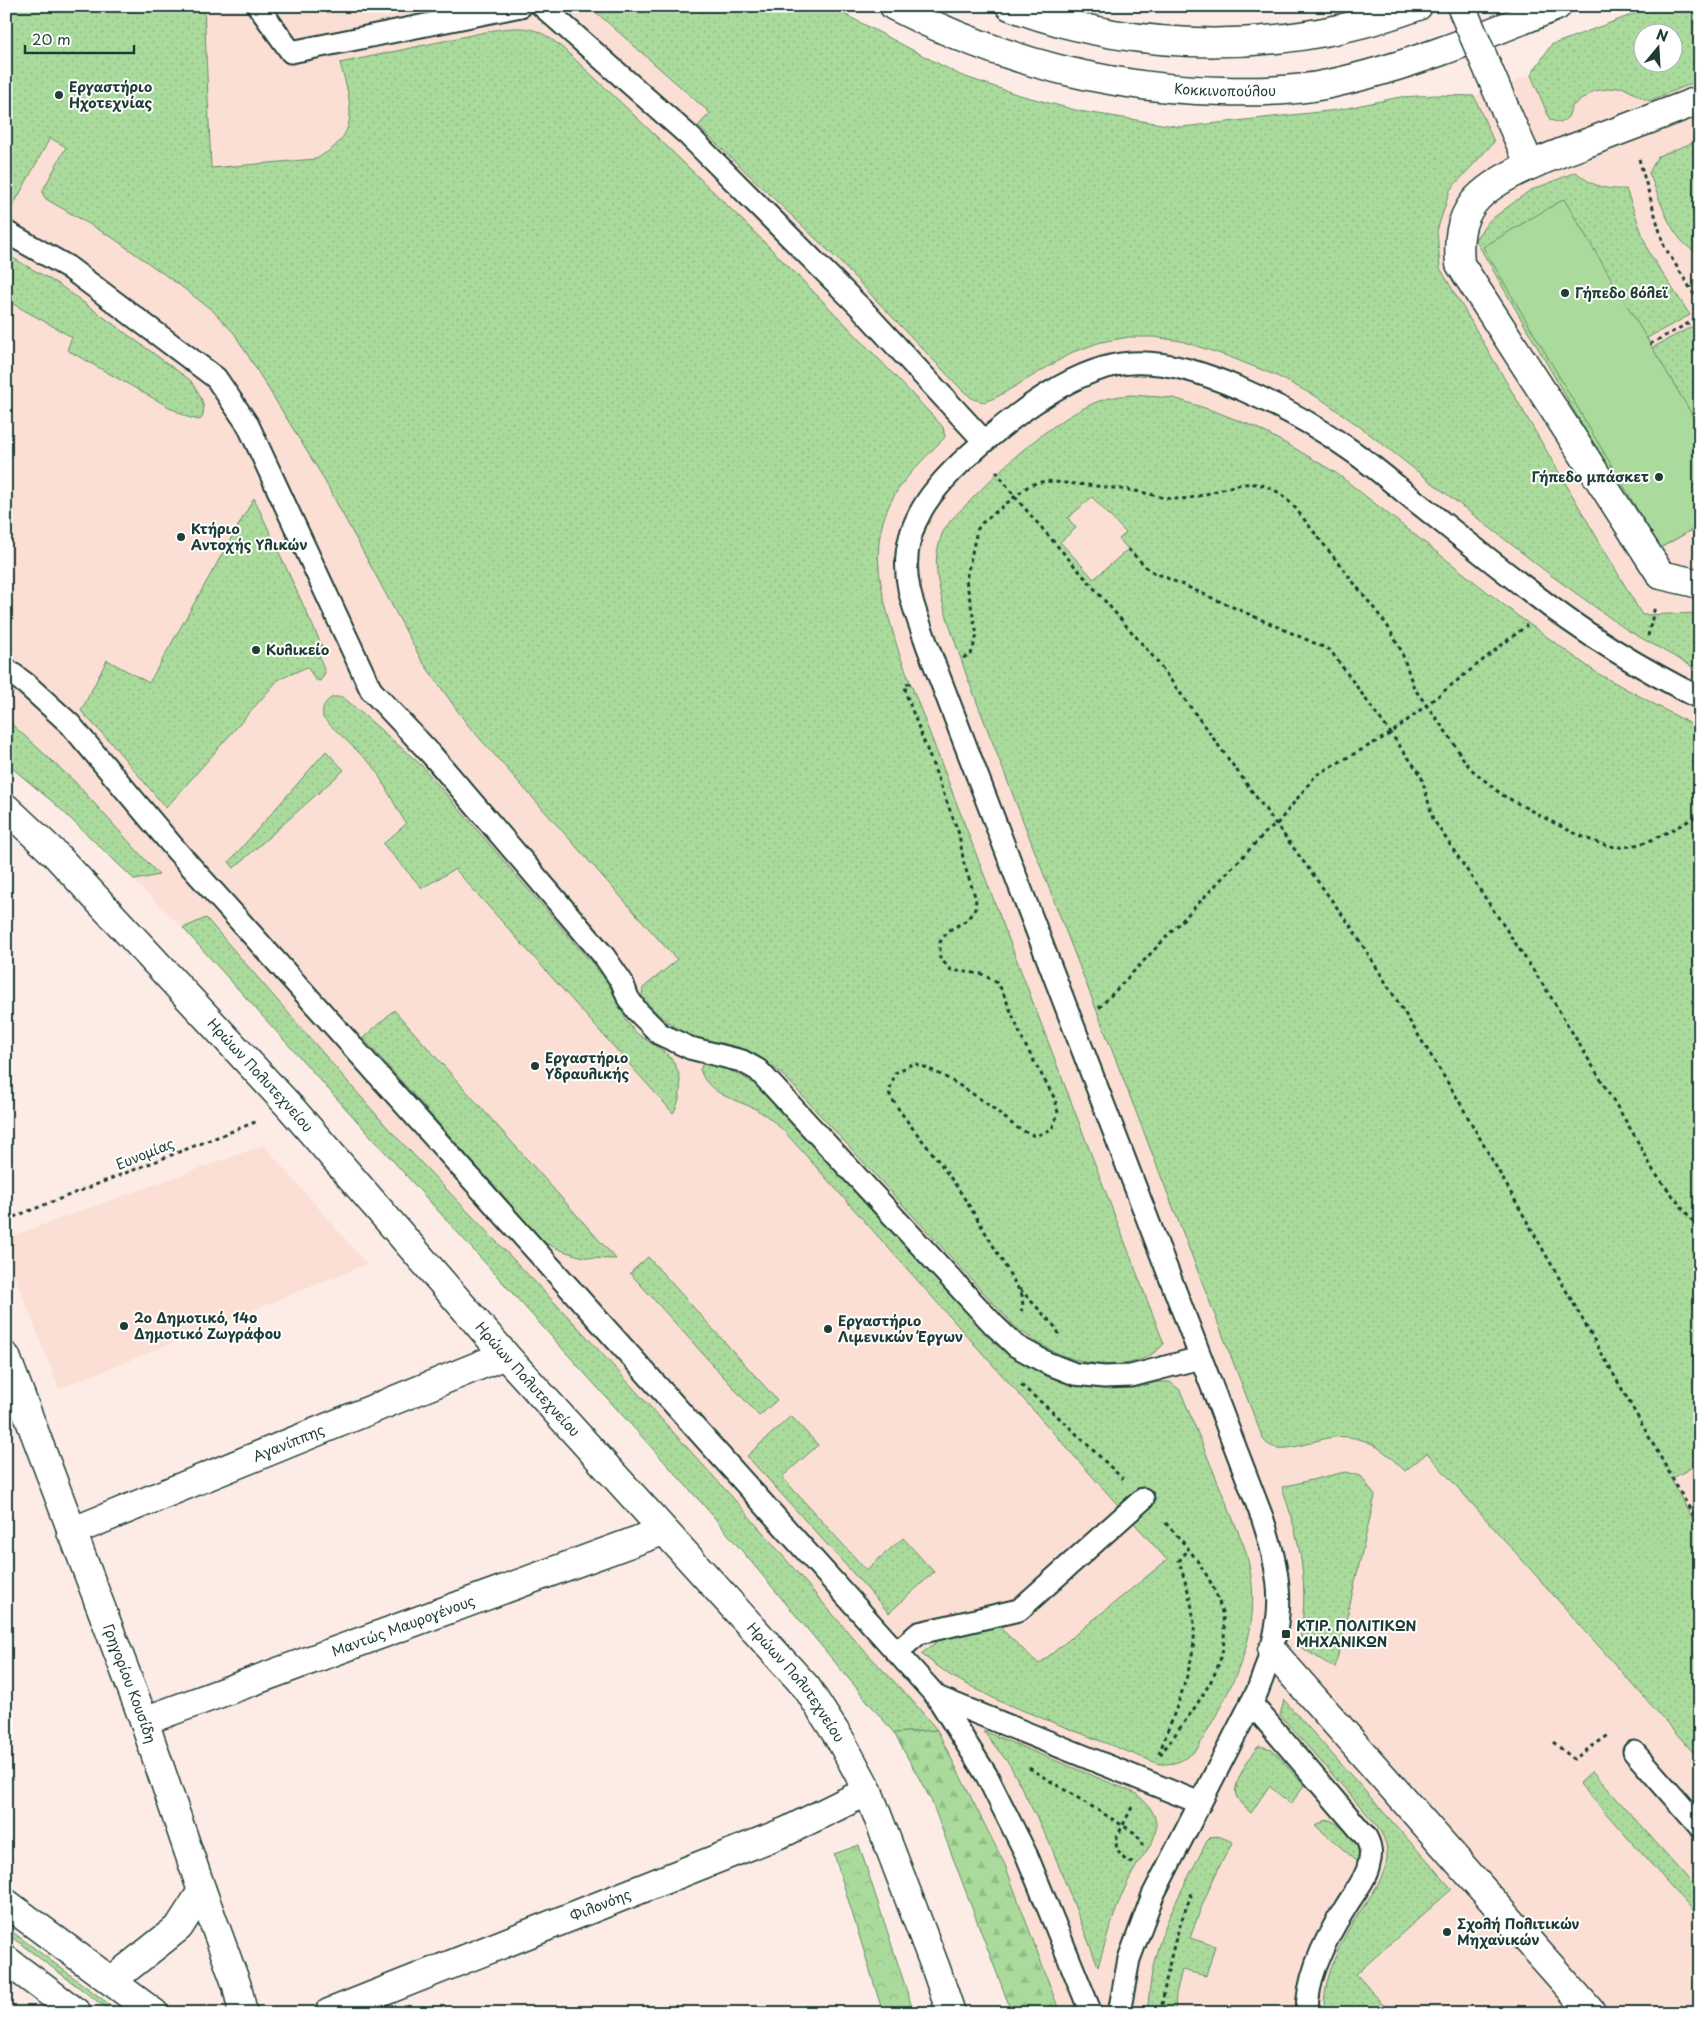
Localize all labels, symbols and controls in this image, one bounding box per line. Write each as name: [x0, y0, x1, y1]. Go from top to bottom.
scale bar: [25, 22, 134, 54]
north arrow: [1634, 22, 1684, 72]
text: N: [1654, 23, 1671, 47]
text: 20 m: [32, 27, 71, 50]
place label: Εργαστήριο Ηχοτεχνίας: [69, 76, 152, 113]
street label: Κοκκινοπούλου: [1173, 78, 1276, 101]
marker: Εργαστήριο Ηχοτεχνίας: [53, 89, 65, 101]
place label: Γήπεδο βόλεϊ: [1575, 282, 1669, 303]
marker: Γήπεδο βόλεϊ: [1559, 287, 1571, 299]
place label: Γήπεδο μπάσκετ: [1532, 466, 1649, 487]
marker: Γήπεδο μπάσκετ: [1653, 471, 1665, 483]
place label: Κτήριο Αντοχής Υλικών: [191, 518, 308, 555]
marker: Κτήριο Αντοχής Υλικών: [175, 531, 187, 543]
place label: Κυλικείο: [266, 639, 329, 660]
marker: Κυλικείο: [250, 644, 262, 656]
street label: Ηρώων Πολυτεχνείου: [203, 1013, 318, 1136]
place label: Εργαστήριο Υδραυλικής: [545, 1047, 630, 1084]
marker: Εργαστήριο Υδραυλικής: [529, 1060, 541, 1072]
street label: Ευνομίας: [112, 1132, 177, 1175]
place label: 2ο Δημοτικό, 14ο Δημοτικό Ζωγράφου: [134, 1307, 281, 1344]
place label: Εργαστήριο Λιμενικών Έργων: [838, 1310, 963, 1347]
street label: Ηρώων Πολυτεχνείου: [471, 1317, 585, 1441]
marker: 2ο Δημοτικό, 14ο Δημοτικό Ζωγράφου: [118, 1320, 130, 1332]
marker: Εργαστήριο Λιμενικών Έργων: [822, 1323, 834, 1335]
street label: Αγανίππης: [249, 1419, 327, 1467]
street label: Μαντώς Μαυρογένους: [328, 1590, 478, 1661]
place label: ΚΤΙΡ. ΠΟΛΙΤΙΚΩΝ ΜΗΧΑΝΙΚΩΝ: [1296, 1615, 1416, 1652]
street label: Ηρώων Πολυτεχνείου: [742, 1617, 850, 1746]
street label: Γρηγορίου Κουσίδη: [98, 1620, 162, 1746]
marker: ΚΤΙΡ. ΠΟΛΙΤΙΚΩΝ ΜΗΧΑΝΙΚΩΝ: [1280, 1628, 1292, 1640]
street label: Φιλονόης: [567, 1883, 634, 1926]
place label: Σχολή Πολιτικών Μηχανικών: [1457, 1913, 1580, 1950]
marker: Σχολή Πολιτικών Μηχανικών: [1441, 1926, 1453, 1938]

